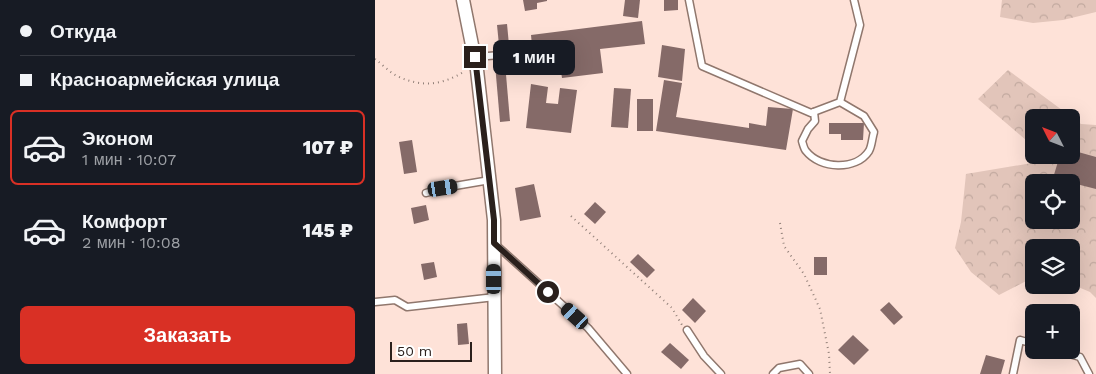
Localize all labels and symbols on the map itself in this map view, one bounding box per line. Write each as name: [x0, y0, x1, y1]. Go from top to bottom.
callout: 1 мин: [493, 40, 575, 74]
route end: [464, 46, 486, 68]
north arrow: [1025, 109, 1080, 164]
car: [427, 178, 458, 198]
car: [486, 264, 501, 294]
route start: [537, 281, 559, 303]
car: [558, 300, 591, 332]
scale bar: [390, 339, 473, 362]

